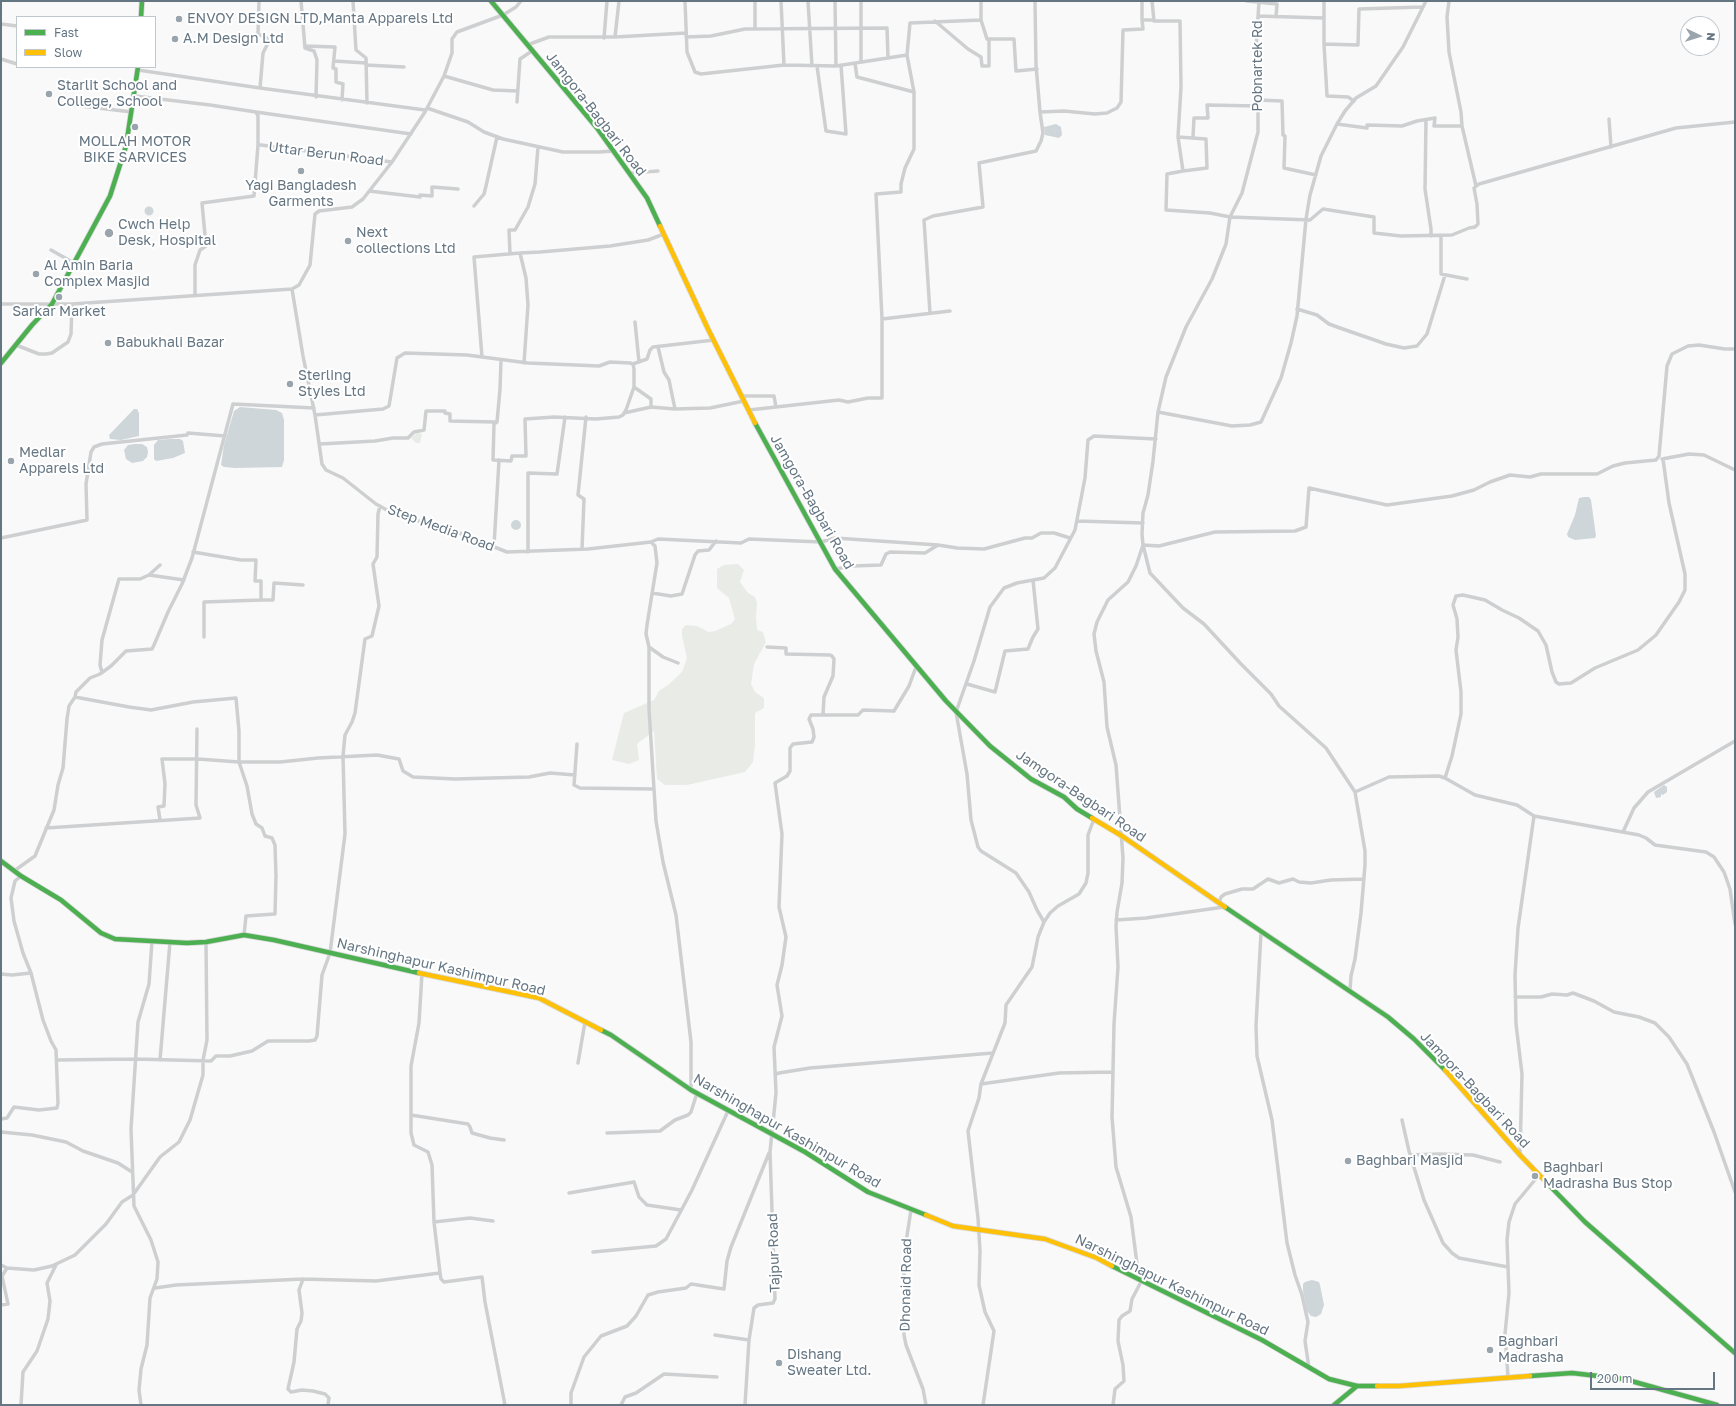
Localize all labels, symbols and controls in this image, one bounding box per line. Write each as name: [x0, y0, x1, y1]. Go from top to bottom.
place label: ENVOY DESIGN LTD,Manta Apparels Ltd: [187, 11, 453, 27]
marker: ENVOY DESIGN LTD,Manta Apparels Ltd: [174, 14, 184, 24]
legend: [16, 16, 156, 68]
north arrow: [1680, 16, 1720, 56]
street label: Pobnartek Rd: [1250, 20, 1266, 112]
text: Fast: [54, 25, 79, 40]
place label: A.M Design Ltd: [183, 31, 284, 47]
text: N: [1705, 32, 1718, 41]
marker: A.M Design Ltd: [170, 34, 180, 44]
text: Slow: [54, 45, 82, 60]
street label: Jamgora-Bagbari Road: [542, 49, 650, 179]
place label: Starlit School and College, School: [57, 78, 177, 110]
marker: Starlit School and College, School: [44, 89, 54, 99]
marker: MOLLAH MOTOR BIKE SARVICES: [130, 122, 140, 132]
place label: MOLLAH MOTOR BIKE SARVICES: [79, 134, 191, 166]
street label: Uttar Berun Road: [267, 139, 385, 169]
marker: Yagi Bangladesh Garments: [296, 166, 306, 176]
place label: Yagi Bangladesh Garments: [245, 178, 357, 210]
place label: Cwch Help Desk, Hospital: [118, 217, 216, 250]
place label: Next collections Ltd: [356, 225, 456, 258]
marker: Cwch Help Desk, Hospital: [103, 227, 115, 239]
marker: Next collections Ltd: [343, 236, 353, 246]
place label: Al Amin Baria Complex Masjid: [44, 258, 150, 290]
marker: Al Amin Baria Complex Masjid: [31, 269, 41, 279]
marker: Sarkar Market: [54, 292, 64, 302]
place label: Sarkar Market: [12, 304, 106, 320]
place label: Babukhali Bazar: [116, 335, 224, 351]
marker: Babukhali Bazar: [103, 338, 113, 348]
place label: Sterling Styles Ltd: [298, 368, 366, 400]
marker: Sterling Styles Ltd: [285, 379, 295, 389]
street label: Jamgora-Bagbari Road: [766, 432, 858, 572]
place label: Medlar Apparels Ltd: [19, 445, 104, 478]
marker: Medlar Apparels Ltd: [6, 456, 16, 466]
street label: Step Media Road: [385, 501, 497, 555]
street label: Jamgora-Bagbari Road: [1013, 746, 1149, 846]
street label: Narshinghapur Kashimpur Road: [335, 935, 547, 999]
street label: Jamgora-Bagbari Road: [1417, 1028, 1533, 1152]
street label: Narshinghapur Kashimpur Road: [690, 1070, 884, 1192]
place label: Baghbari Masjid: [1356, 1153, 1463, 1169]
marker: Baghbari Masjid: [1343, 1156, 1353, 1166]
place label: Baghbari Madrasha Bus Stop: [1543, 1160, 1672, 1192]
marker: Baghbari Madrasha Bus Stop: [1530, 1171, 1540, 1181]
street label: Tajpur Road: [764, 1213, 784, 1293]
street label: Narshinghapur Kashimpur Road: [1072, 1231, 1272, 1339]
street label: Dhonaid Road: [897, 1238, 915, 1332]
place label: Baghbari Madrasha: [1498, 1334, 1564, 1366]
marker: Baghbari Madrasha: [1485, 1345, 1495, 1355]
place label: Dishang Sweater Ltd.: [787, 1347, 872, 1380]
marker: Dishang Sweater Ltd.: [774, 1358, 784, 1368]
scale bar: [1592, 1364, 1717, 1390]
text: 200 m: [1597, 1371, 1632, 1386]

